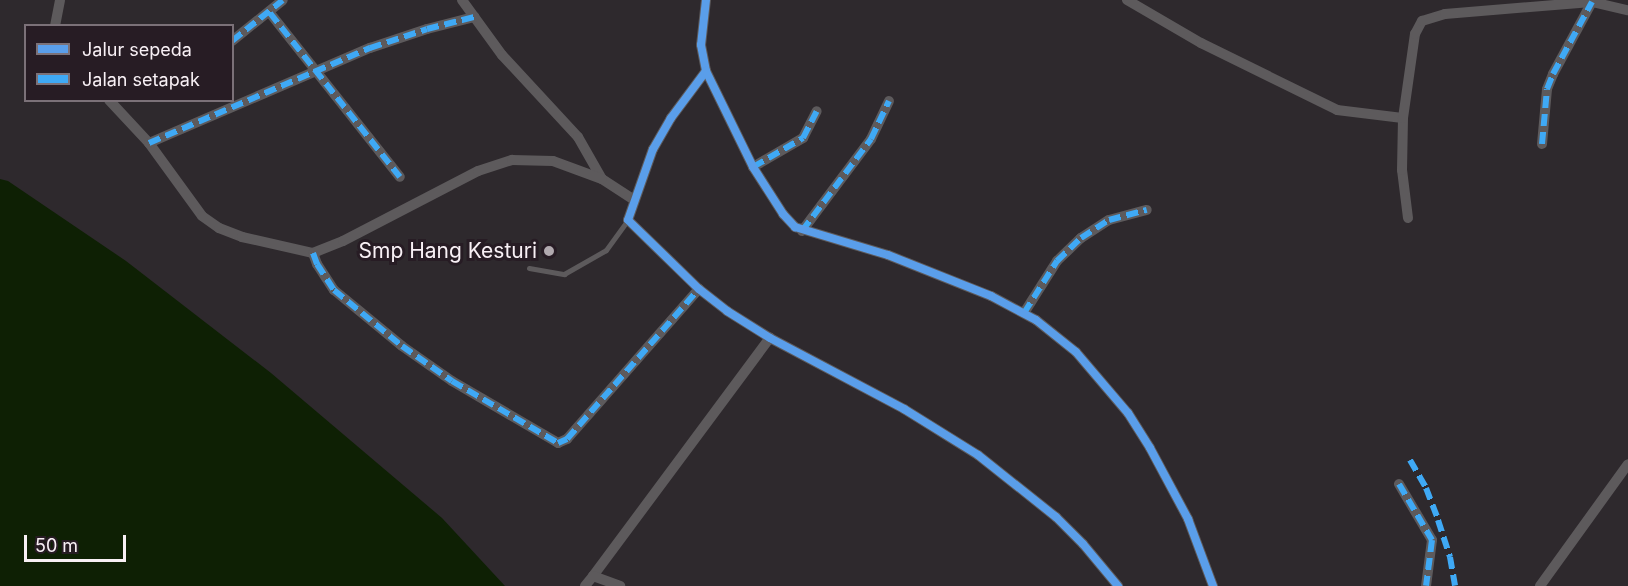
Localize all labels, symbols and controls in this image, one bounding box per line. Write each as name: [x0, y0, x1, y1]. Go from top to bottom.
legend: [24, 24, 234, 102]
text: Jalur sepeda: [82, 39, 192, 60]
text: Jalan setapak: [82, 69, 200, 90]
place label: Smp Hang Kesturi: [359, 238, 537, 264]
marker: Smp Hang Kesturi: [542, 244, 556, 258]
scale bar: [27, 523, 129, 561]
text: 50 m: [35, 535, 78, 556]

